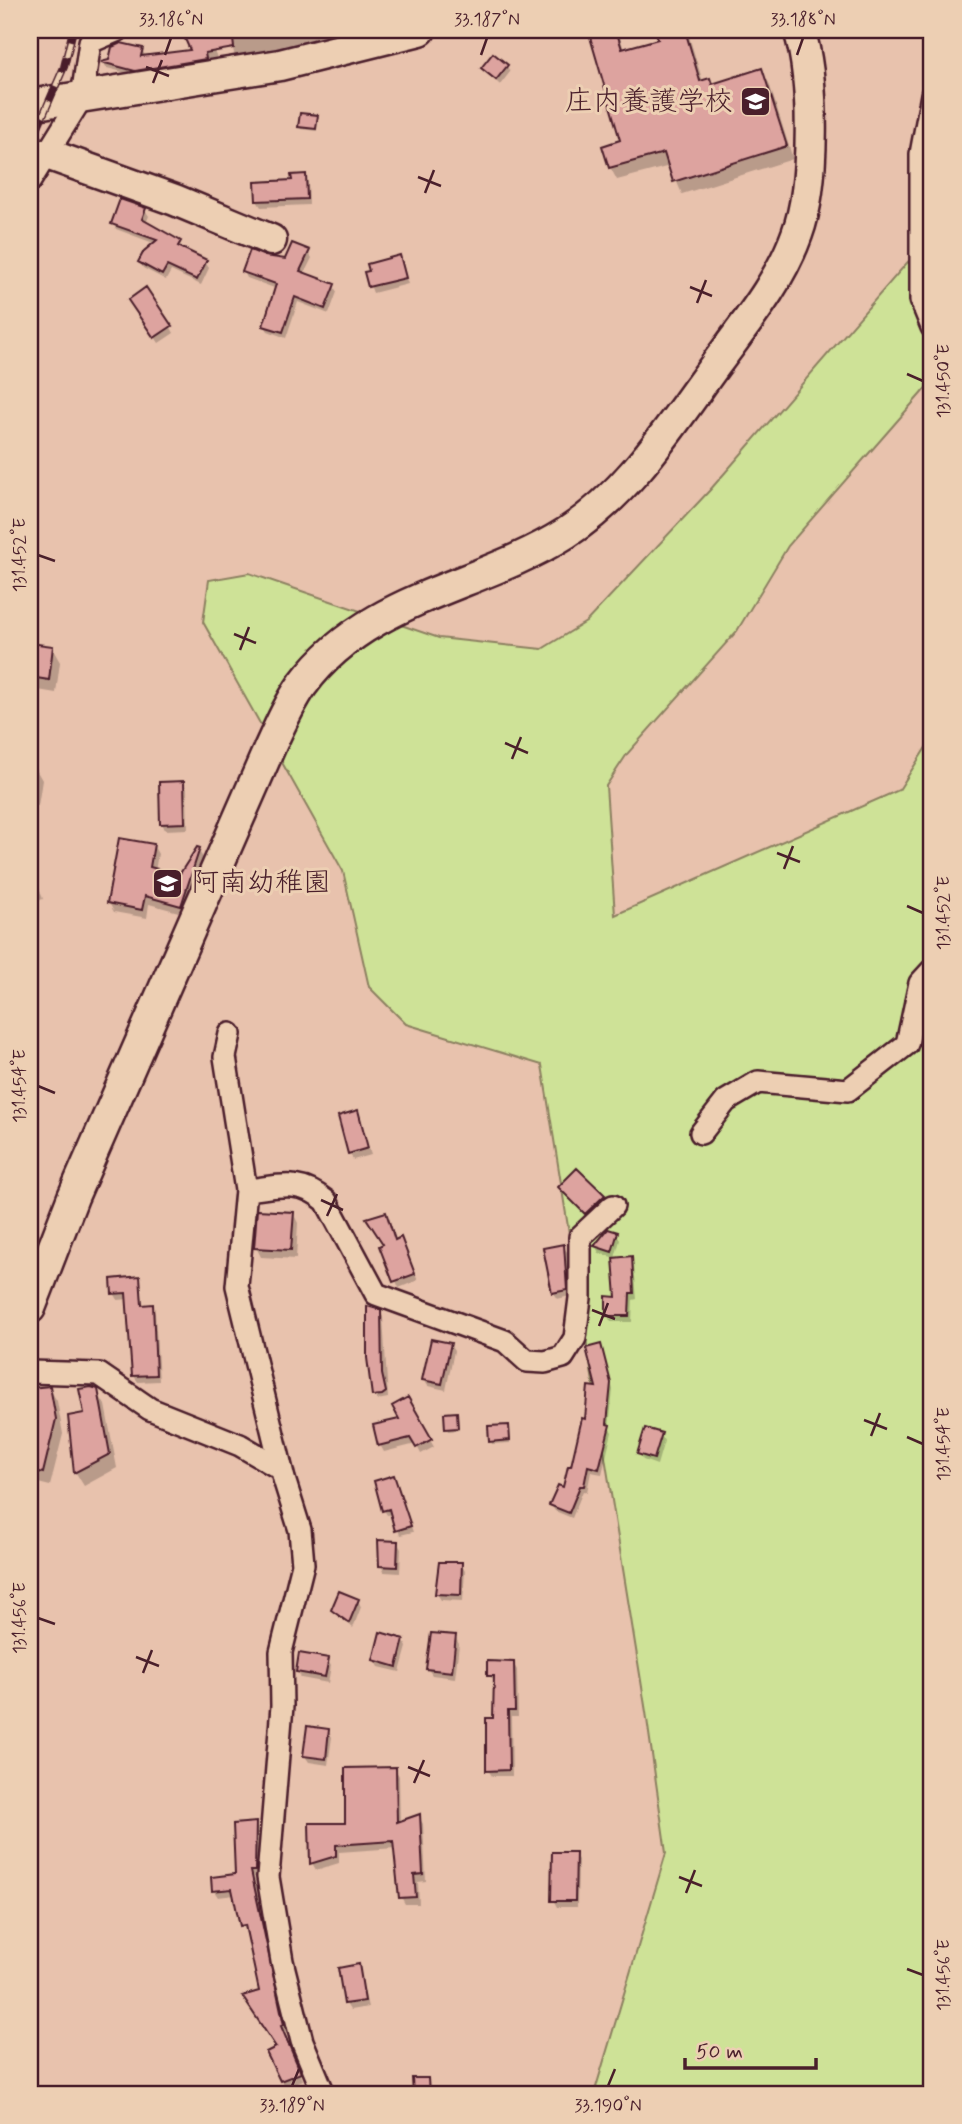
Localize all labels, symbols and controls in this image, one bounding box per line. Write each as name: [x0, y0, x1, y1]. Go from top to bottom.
text: 33.186°N: [139, 8, 203, 32]
text: 33.187°N: [454, 8, 520, 32]
text: 33.188°N: [770, 8, 836, 32]
place label: 庄内養護学校: [565, 84, 733, 121]
school or university icon: 庄内養護学校: [739, 85, 773, 119]
text: 131.450°E: [932, 344, 956, 418]
text: 131.452°E: [8, 518, 32, 592]
place label: 阿南幼稚園: [191, 865, 331, 902]
school or university icon: 阿南幼稚園: [151, 866, 185, 900]
text: 131.452°E: [932, 876, 956, 950]
text: 131.454°E: [8, 1049, 32, 1123]
text: 131.454°E: [932, 1407, 956, 1481]
text: 131.456°E: [8, 1582, 32, 1654]
text: 131.456°E: [932, 1939, 956, 2011]
scale bar: [685, 2026, 817, 2070]
text: 50 m: [696, 2038, 743, 2066]
text: 33.189°N: [259, 2094, 325, 2118]
text: 33.190°N: [574, 2094, 642, 2118]

